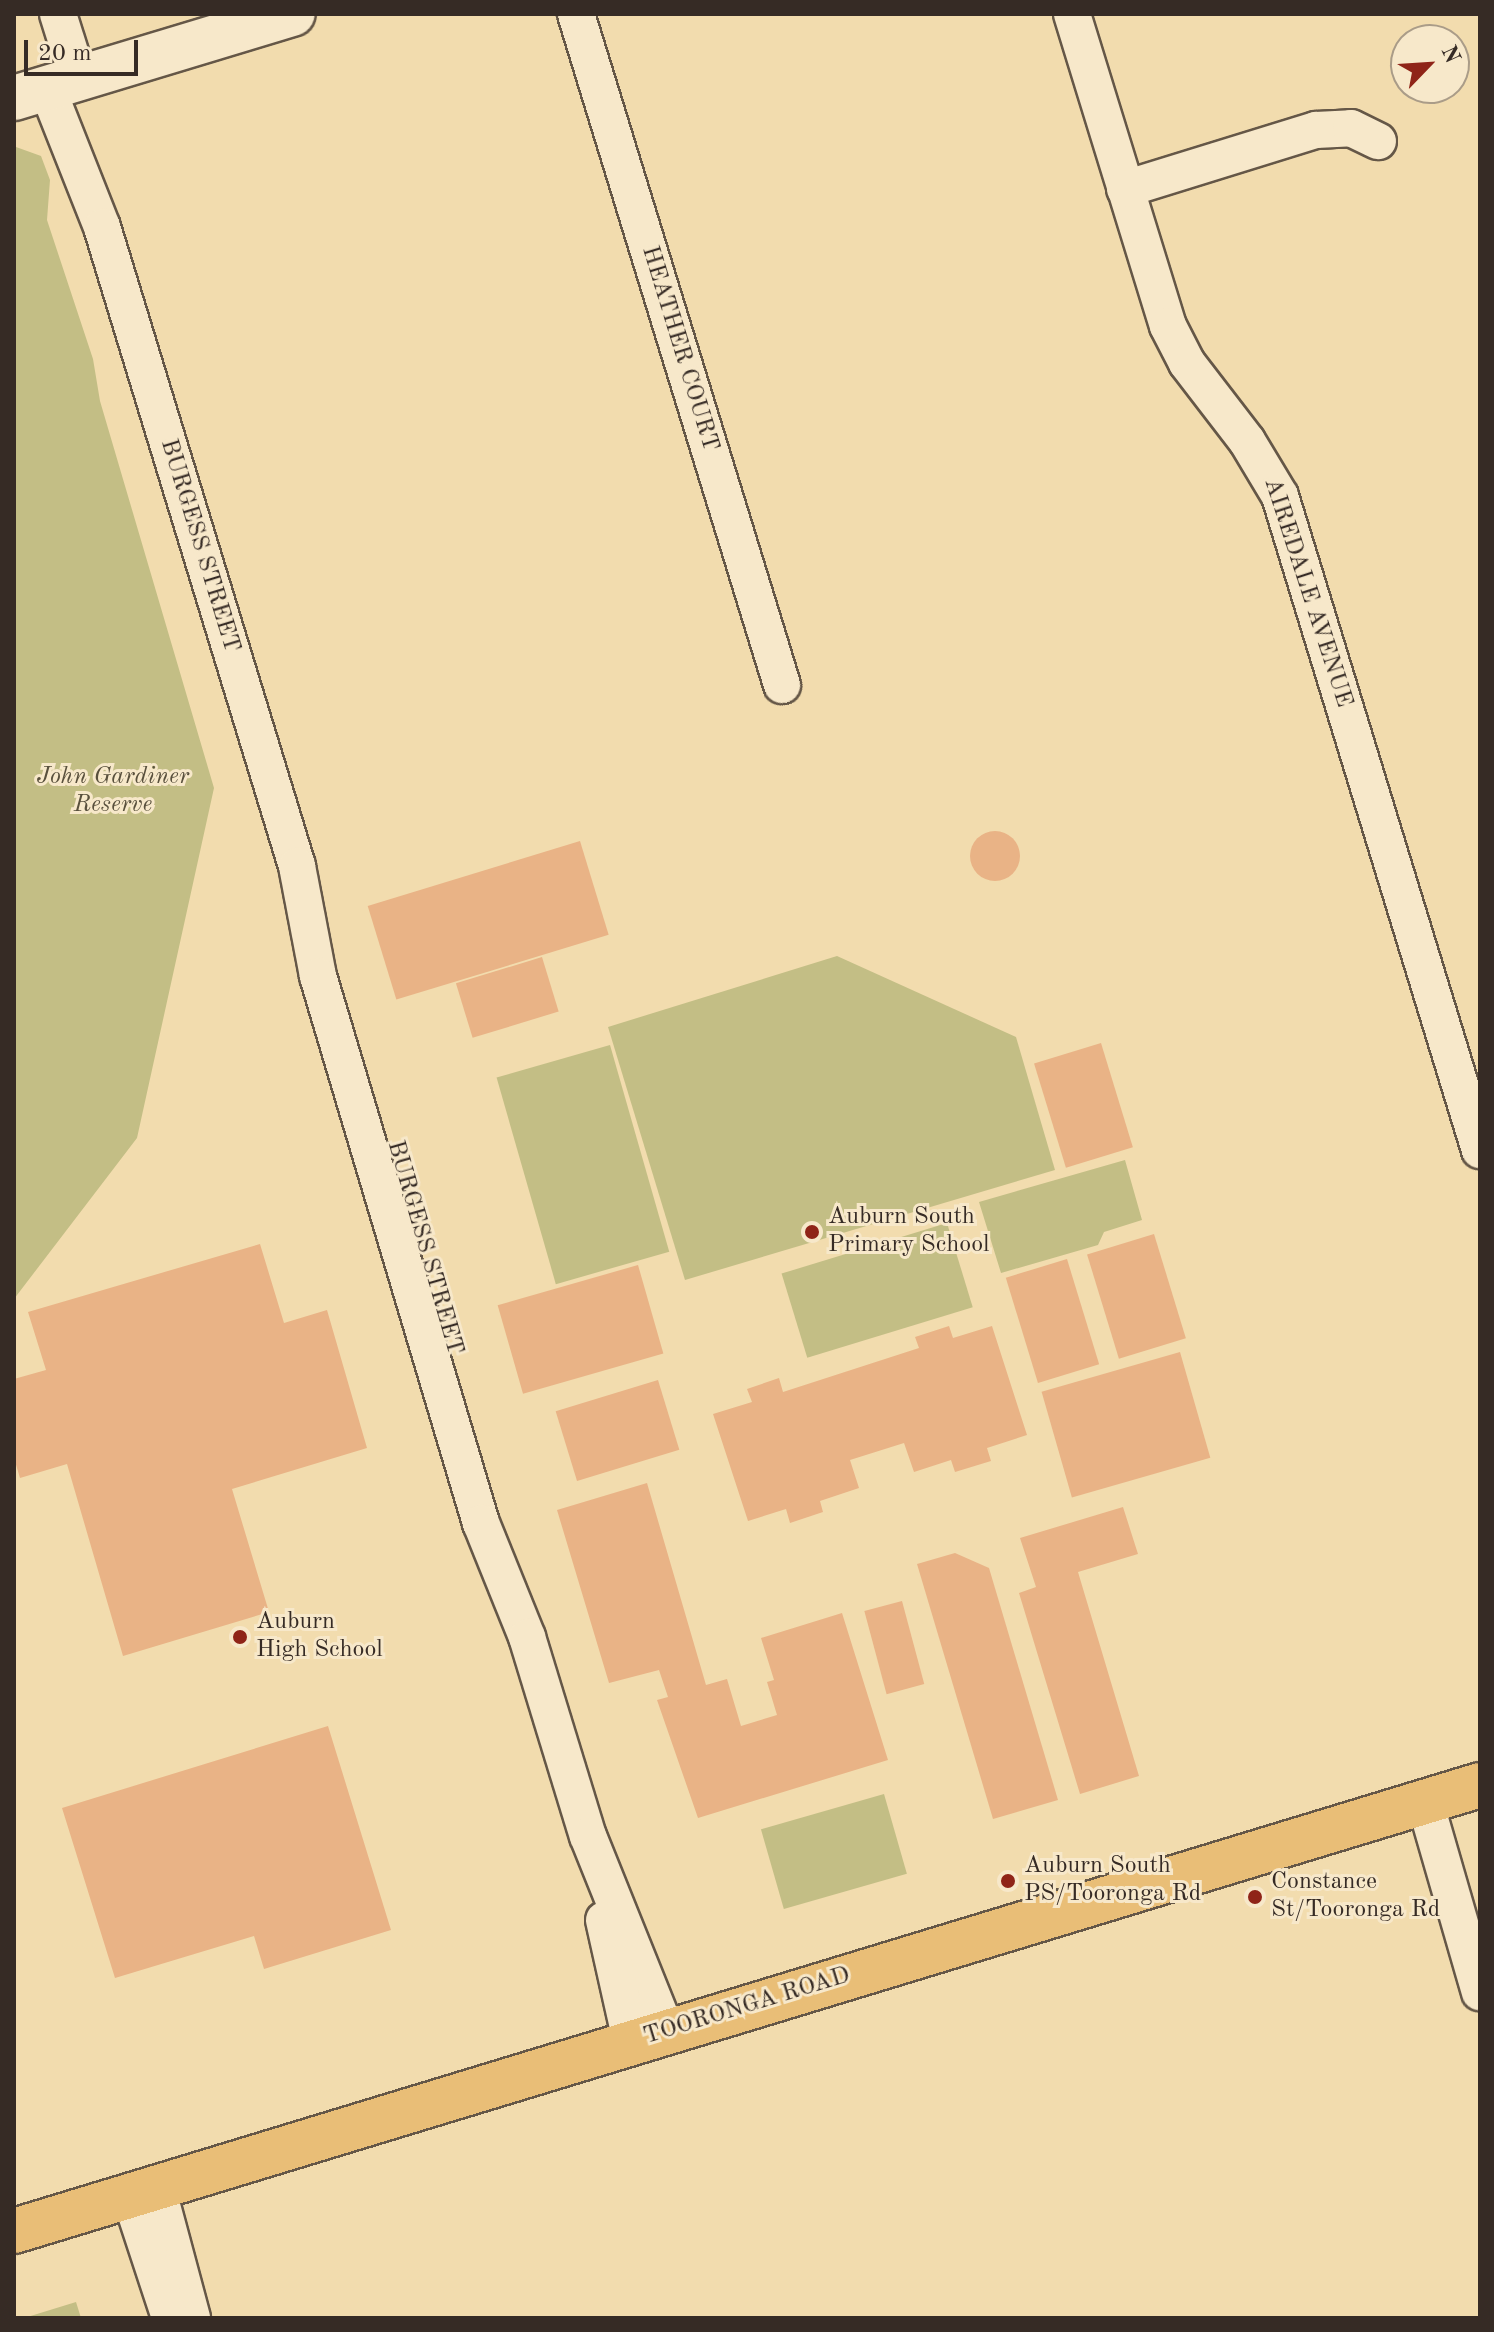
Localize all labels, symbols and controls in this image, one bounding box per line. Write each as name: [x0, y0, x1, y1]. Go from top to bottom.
scale bar: [28, 24, 142, 74]
north arrow: [1390, 24, 1470, 104]
text: 20 m: [38, 42, 92, 66]
text: N: [1436, 42, 1463, 67]
street label: HEATHER COURT: [634, 243, 724, 455]
street label: BURGESS STREET: [153, 436, 245, 656]
street label: AIREDALE AVENUE: [1256, 475, 1358, 711]
park label: John Gardiner Reserve: [37, 764, 189, 820]
street label: BURGESS STREET: [380, 1137, 468, 1359]
place label: Auburn South Primary School: [828, 1204, 990, 1260]
marker: Auburn South Primary School: [803, 1223, 821, 1241]
place label: Auburn High School: [256, 1609, 383, 1665]
marker: Auburn High School: [231, 1628, 249, 1646]
place label: Auburn South PS/Tooronga Rd: [1024, 1853, 1201, 1909]
place label: Constance St/Tooronga Rd: [1271, 1869, 1440, 1925]
marker: Auburn South PS/Tooronga Rd: [999, 1872, 1017, 1890]
marker: Constance St/Tooronga Rd: [1246, 1888, 1264, 1906]
street label: TOORONGA ROAD: [640, 1962, 854, 2052]

